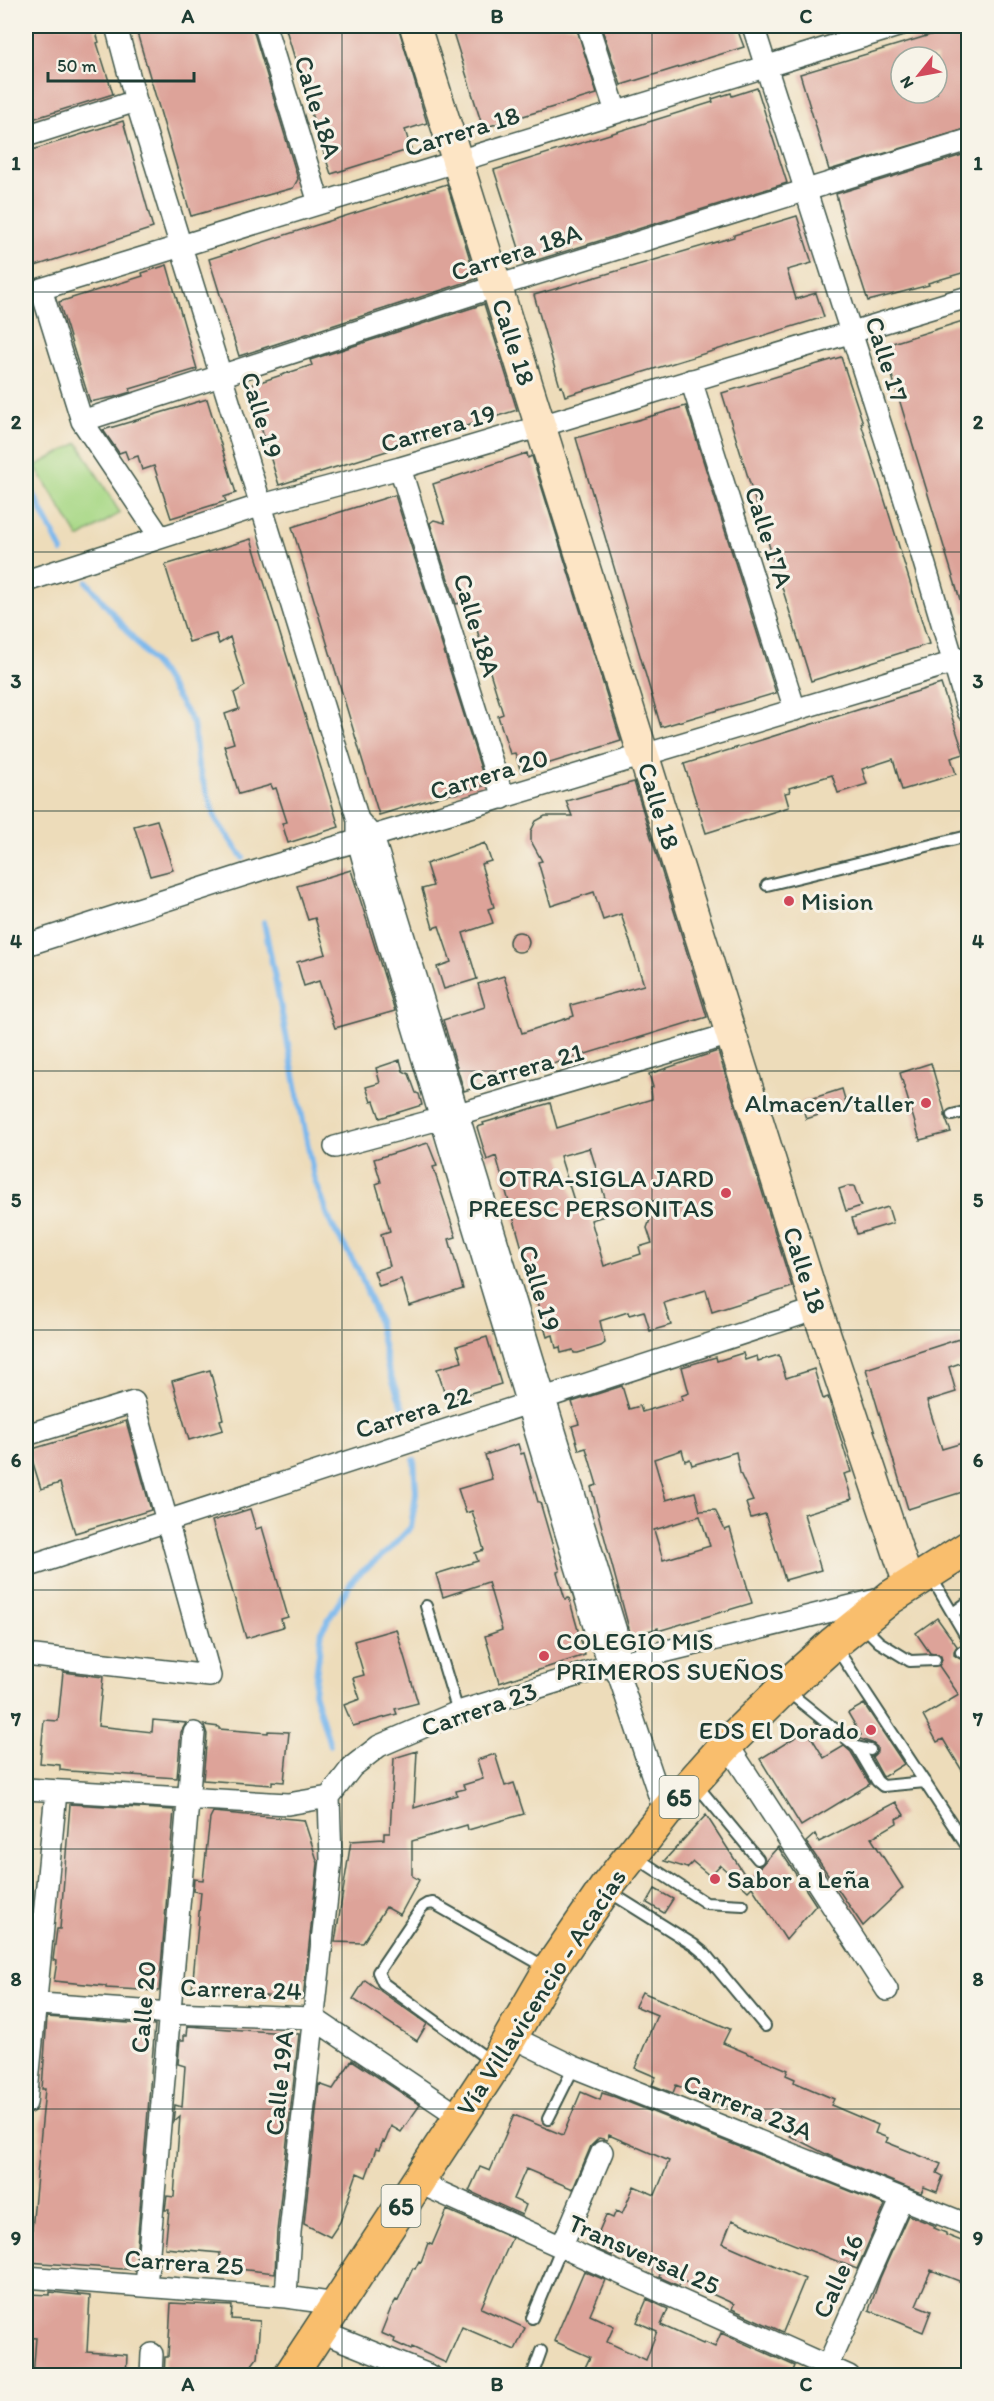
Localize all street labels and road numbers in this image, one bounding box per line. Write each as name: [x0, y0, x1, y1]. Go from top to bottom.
street label: Calle 18A: [287, 52, 349, 163]
street label: Carrera 18: [401, 98, 523, 164]
street label: Carrera 18A: [447, 216, 586, 288]
street label: Calle 18: [485, 294, 543, 390]
street label: Calle 17: [858, 312, 916, 406]
street label: Calle 19: [234, 368, 290, 462]
street label: Carrera 19: [377, 396, 499, 460]
street label: Calle 17A: [738, 482, 801, 592]
street label: Calle 18A: [446, 570, 508, 681]
street label: Carrera 20: [426, 741, 552, 807]
street label: Calle 18: [631, 759, 687, 853]
street label: Carrera 21: [465, 1035, 587, 1099]
street label: Calle 18: [776, 1222, 834, 1318]
street label: Calle 19: [512, 1241, 568, 1335]
street label: Carrera 22: [351, 1378, 475, 1446]
street label: Carrera 23: [417, 1674, 541, 1744]
road number: 65: [660, 1776, 698, 1818]
street label: Vía Villavicencio - Acacías: [449, 1862, 633, 2122]
street label: Calle 20: [123, 1959, 163, 2055]
street label: Carrera 24: [180, 1971, 303, 2007]
street label: Calle 19A: [258, 2029, 300, 2137]
street label: Carrera 23A: [679, 2067, 818, 2148]
road number: 65: [382, 2185, 420, 2227]
street label: Transversal 25: [563, 2206, 725, 2302]
street label: Calle 16: [805, 2229, 871, 2323]
street label: Carrera 25: [123, 2242, 245, 2282]

